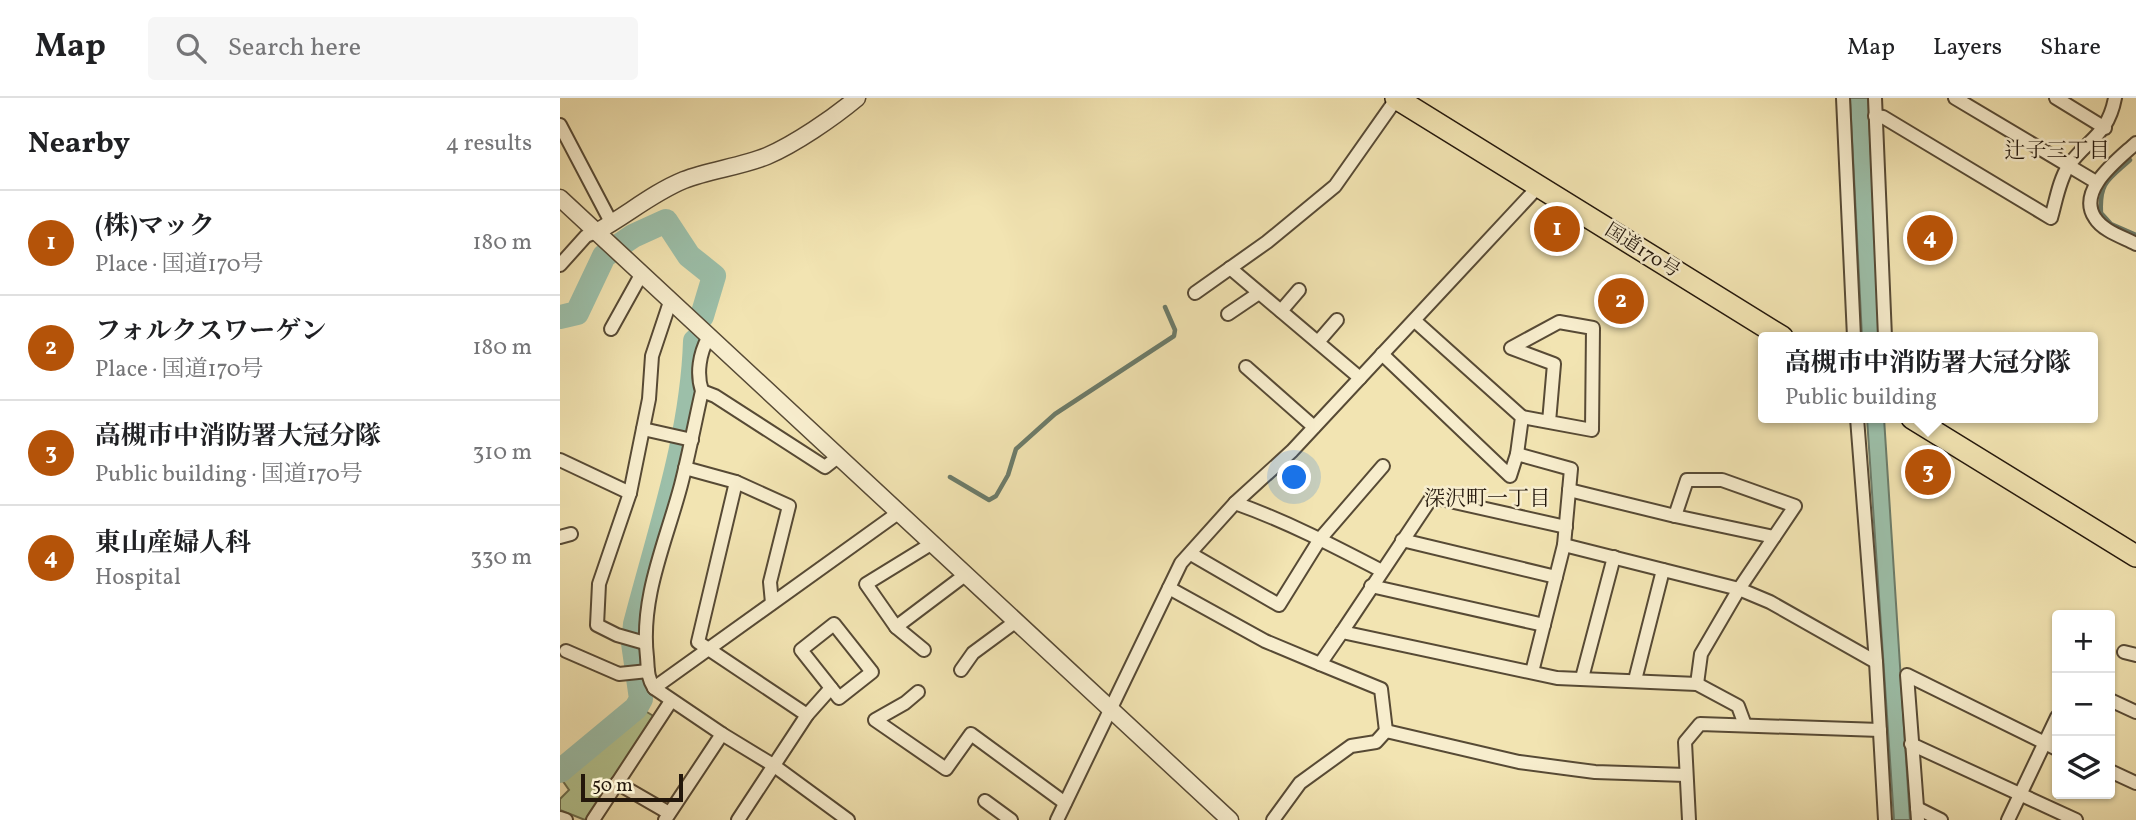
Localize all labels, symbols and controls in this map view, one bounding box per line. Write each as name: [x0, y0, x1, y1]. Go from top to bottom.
search box: [148, 17, 638, 80]
text: Map: [35, 25, 106, 71]
icon: search: [172, 29, 210, 67]
text: Search here: [228, 30, 361, 66]
text: Map: [1847, 31, 1895, 65]
text: Layers: [1933, 31, 2002, 65]
text: Share: [2040, 31, 2101, 65]
text: Nearby: [28, 123, 130, 165]
text: 4 results: [446, 128, 532, 160]
district label: 辻子三丁目: [2005, 137, 2110, 166]
pin: 1: [1534, 203, 1580, 255]
text: (株)マック: [95, 209, 215, 245]
pin: 4: [1907, 212, 1953, 264]
street label: 国道170号: [1599, 218, 1685, 284]
text: 1: [46, 227, 56, 259]
text: 180 m: [473, 227, 532, 259]
text: Place · 国道170号: [95, 249, 264, 281]
pin: 2: [1598, 275, 1644, 327]
text: フォルクスワーゲン: [95, 314, 326, 350]
text: 2: [45, 332, 57, 364]
text: 180 m: [473, 332, 532, 364]
popup: [1758, 332, 2098, 423]
text: 高槻市中消防署大冠分隊: [1785, 346, 2071, 382]
text: Place · 国道170号: [95, 354, 264, 386]
text: Public building: [1785, 382, 1937, 414]
text: 高槻市中消防署大冠分隊: [95, 419, 381, 455]
text: 3: [45, 437, 57, 469]
text: 310 m: [472, 437, 532, 469]
pin: 3: [1905, 446, 1951, 498]
text: Public building · 国道170号: [95, 459, 363, 491]
your location: [1277, 460, 1311, 494]
district label: 深沢町一丁目: [1424, 485, 1550, 514]
text: 東山産婦人科: [95, 526, 251, 562]
text: 4: [44, 542, 58, 574]
text: 330 m: [470, 542, 532, 574]
text: Hospital: [95, 562, 181, 594]
map controls: [2052, 610, 2115, 799]
button: +: [2052, 610, 2115, 673]
button: −: [2052, 673, 2115, 736]
button: layers: [2052, 736, 2115, 799]
scale bar: [581, 771, 682, 803]
text: 50 m: [592, 773, 633, 799]

